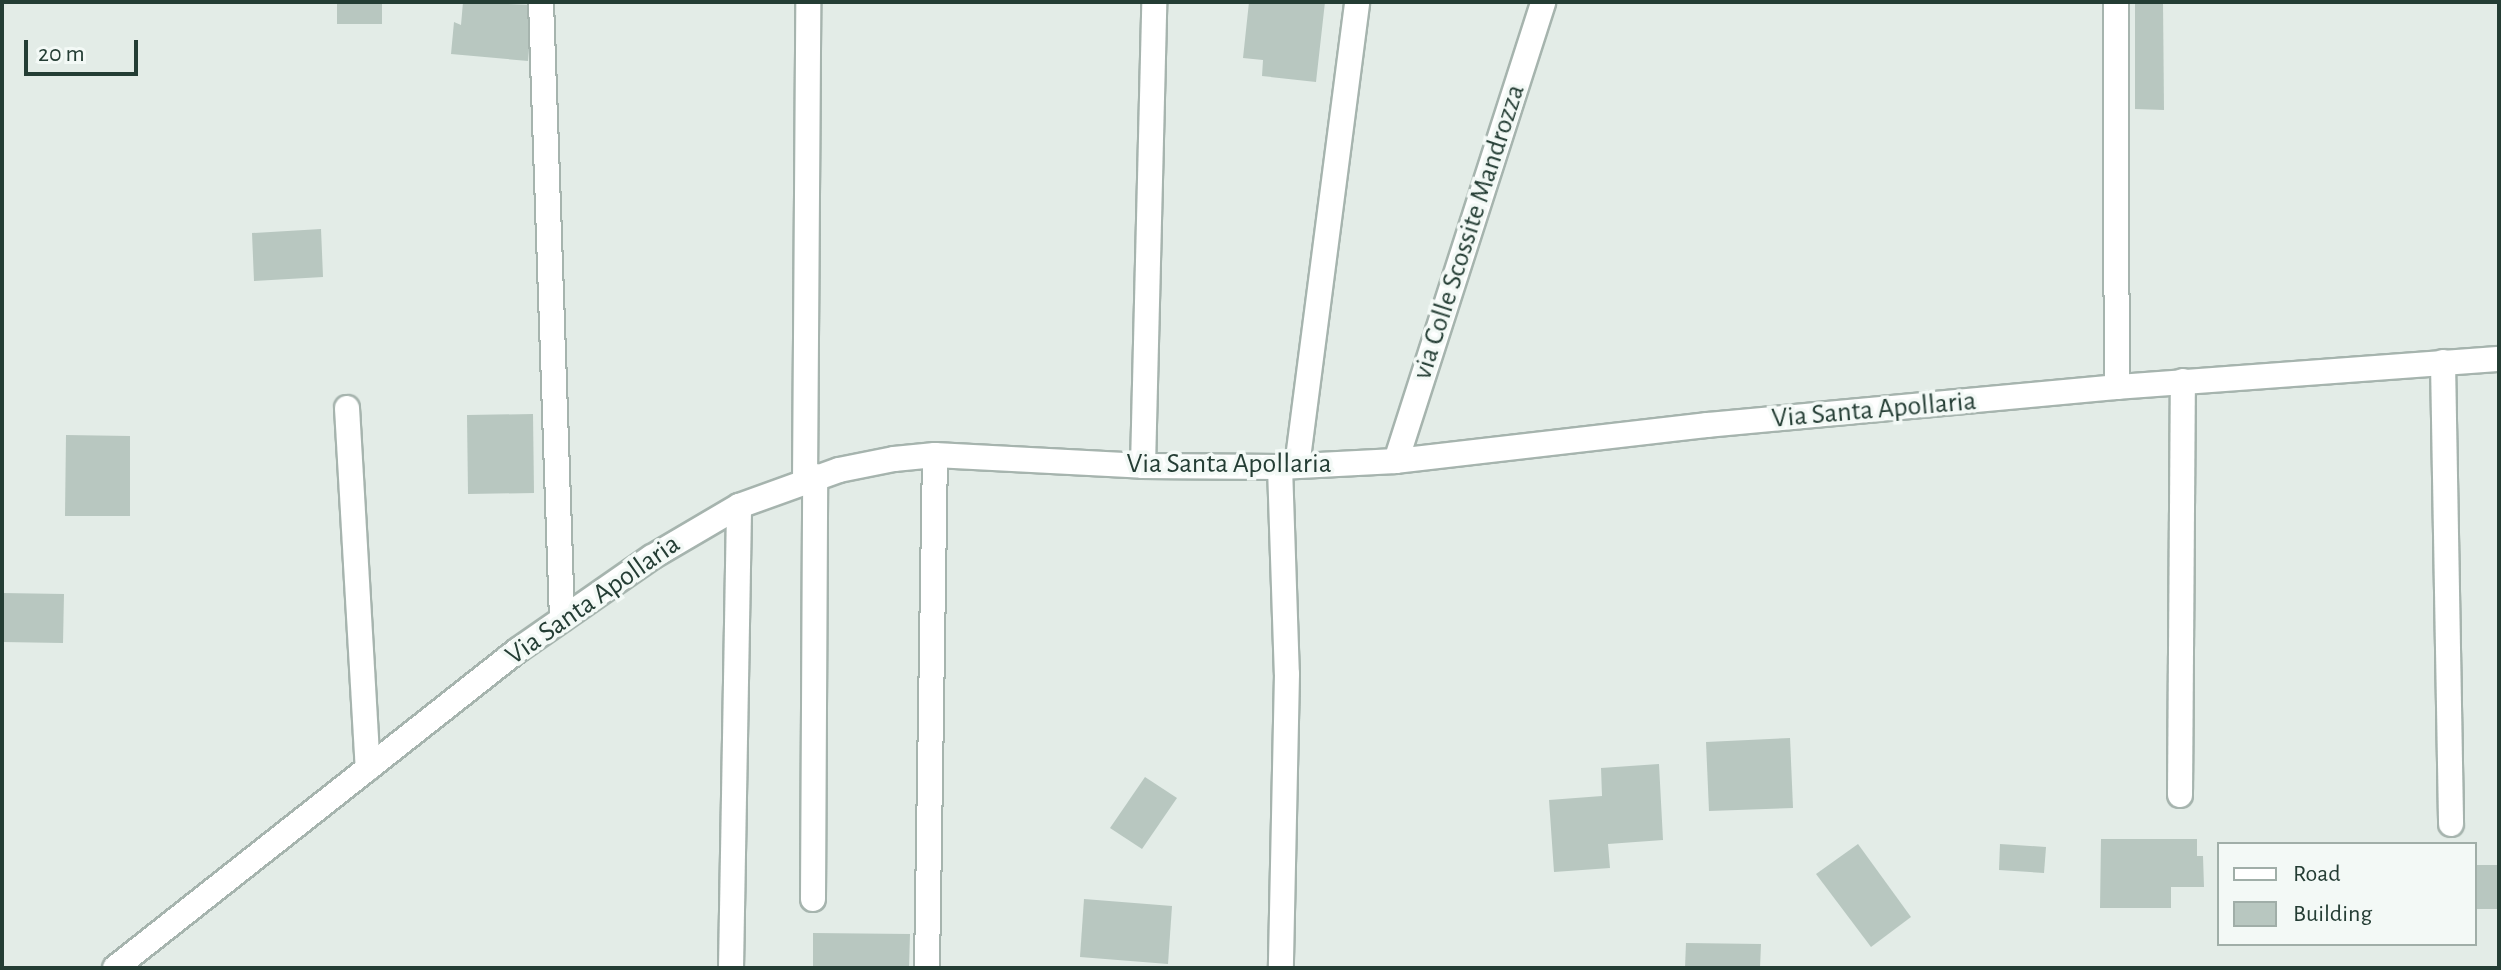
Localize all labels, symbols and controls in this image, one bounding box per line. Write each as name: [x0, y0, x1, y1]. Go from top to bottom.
scale bar: [28, 24, 142, 74]
text: 20 m: [38, 42, 85, 66]
street label: via Colle Scossite Mandrozza: [1405, 80, 1533, 384]
street label: Via Santa Apollaria: [1770, 384, 1978, 436]
street label: Via Santa Apollaria: [1126, 447, 1332, 481]
street label: Via Santa Apollaria: [499, 527, 687, 673]
legend: [2217, 842, 2477, 946]
text: Road: [2293, 862, 2341, 886]
text: Building: [2293, 902, 2372, 926]

